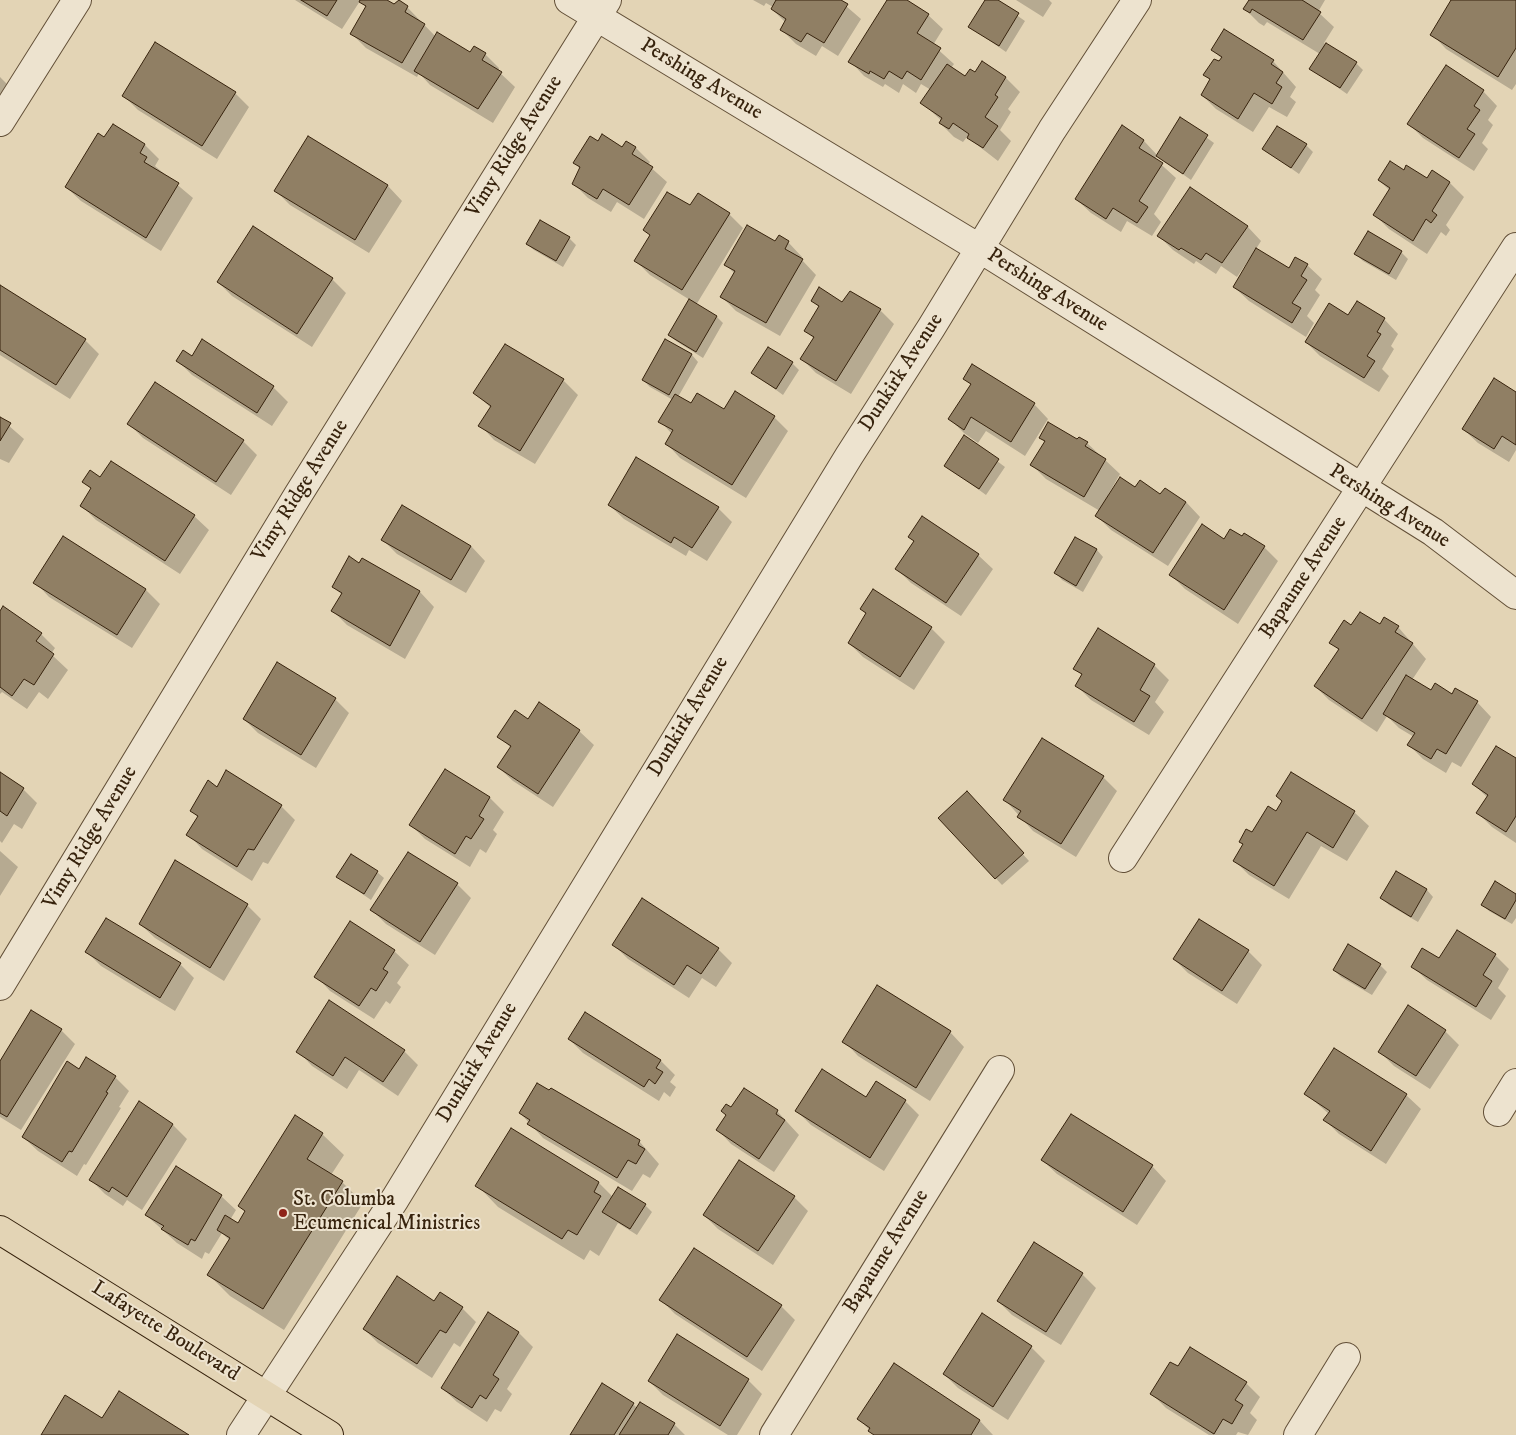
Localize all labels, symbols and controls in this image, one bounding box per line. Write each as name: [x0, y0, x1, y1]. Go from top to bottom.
street label: Pershing Avenue: [635, 34, 767, 126]
street label: Vimy Ridge Avenue: [461, 71, 569, 223]
street label: Pershing Avenue: [982, 244, 1112, 338]
street label: Dunkirk Avenue: [854, 309, 950, 437]
street label: Vimy Ridge Avenue: [247, 415, 355, 567]
street label: Pershing Avenue: [1324, 460, 1454, 554]
street label: Bapaume Avenue: [1255, 512, 1353, 644]
street label: Dunkirk Avenue: [643, 652, 735, 782]
street label: Vimy Ridge Avenue: [38, 762, 144, 914]
street label: Dunkirk Avenue: [432, 998, 524, 1128]
street label: Bapaume Avenue: [839, 1185, 935, 1319]
place label: St. Columba Ecumenical Ministries: [293, 1188, 480, 1238]
marker: St. Columba Ecumenical Ministries: [277, 1207, 289, 1219]
street label: Lafayette Boulevard: [86, 1276, 244, 1388]

